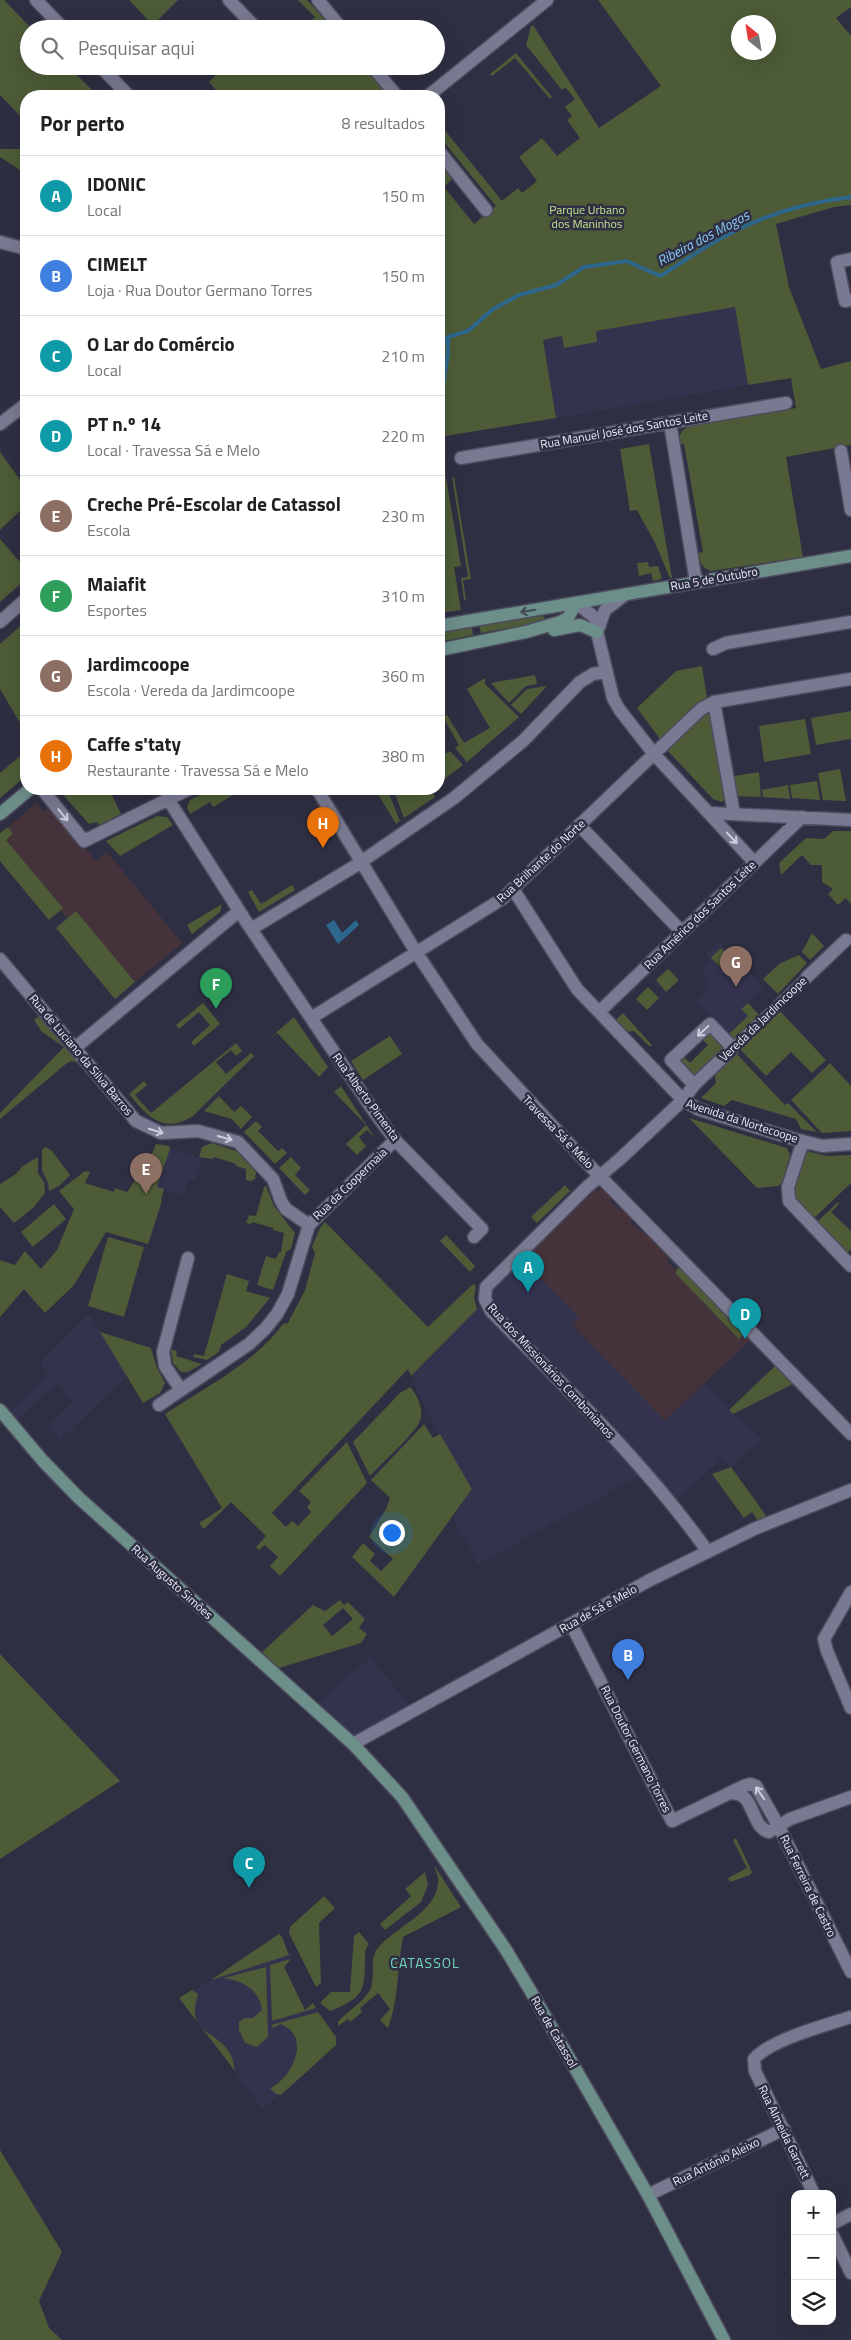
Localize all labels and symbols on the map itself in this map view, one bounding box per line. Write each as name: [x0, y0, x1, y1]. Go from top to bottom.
north arrow: [731, 15, 776, 60]
park label: Parque Urbano dos Maninhos: [549, 200, 625, 233]
water label: Ribeira dos Mogos: [653, 204, 753, 271]
street label: Rua Manuel José dos Santos Leite: [539, 405, 709, 454]
street label: Rua 5 de Outubro: [669, 561, 759, 596]
one-way arrow: [521, 606, 537, 616]
pin: H: [307, 807, 339, 848]
one-way arrow: [57, 808, 68, 821]
street label: Rua Brilhante do Norte: [492, 814, 589, 907]
one-way arrow: [726, 832, 738, 844]
street label: Rua Américo dos Santos Leite: [639, 856, 760, 974]
pin: G: [720, 946, 752, 987]
pin: F: [200, 968, 232, 1009]
street label: Vereda da Jardimcoope: [715, 972, 811, 1066]
street label: Rua de Luciano da Silva Barros: [25, 990, 138, 1120]
one-way arrow: [696, 1025, 709, 1037]
street label: Rua Alberto Pimenta: [328, 1049, 405, 1145]
street label: Travessa Sá e Melo: [518, 1091, 599, 1173]
street label: Avenida da Nortecoope: [684, 1093, 801, 1148]
one-way arrow: [148, 1127, 164, 1137]
one-way arrow: [217, 1133, 233, 1143]
street label: Rua da Coopermaia: [308, 1143, 391, 1224]
pin: E: [130, 1153, 162, 1194]
pin: A: [512, 1251, 544, 1292]
pin: D: [729, 1298, 761, 1339]
street label: Rua dos Missionários Combonianos: [483, 1299, 620, 1443]
your location: [379, 1520, 405, 1546]
street label: Rua Augusto Simões: [127, 1540, 218, 1624]
street label: Rua de Sá e Melo: [555, 1579, 640, 1638]
pin: B: [612, 1639, 644, 1680]
street label: Rua Doutor Germano Torres: [596, 1682, 677, 1816]
one-way arrow: [755, 1786, 765, 1800]
street label: Rua Ferreira de Castro: [775, 1831, 842, 1940]
pin: C: [233, 1847, 265, 1888]
district label: CATASSOL: [390, 1952, 460, 1973]
street label: Rua de Catassol: [526, 1992, 583, 2071]
street label: Rua Almeida Garrett: [754, 2082, 816, 2183]
street label: Rua António Aleixo: [669, 2132, 763, 2191]

